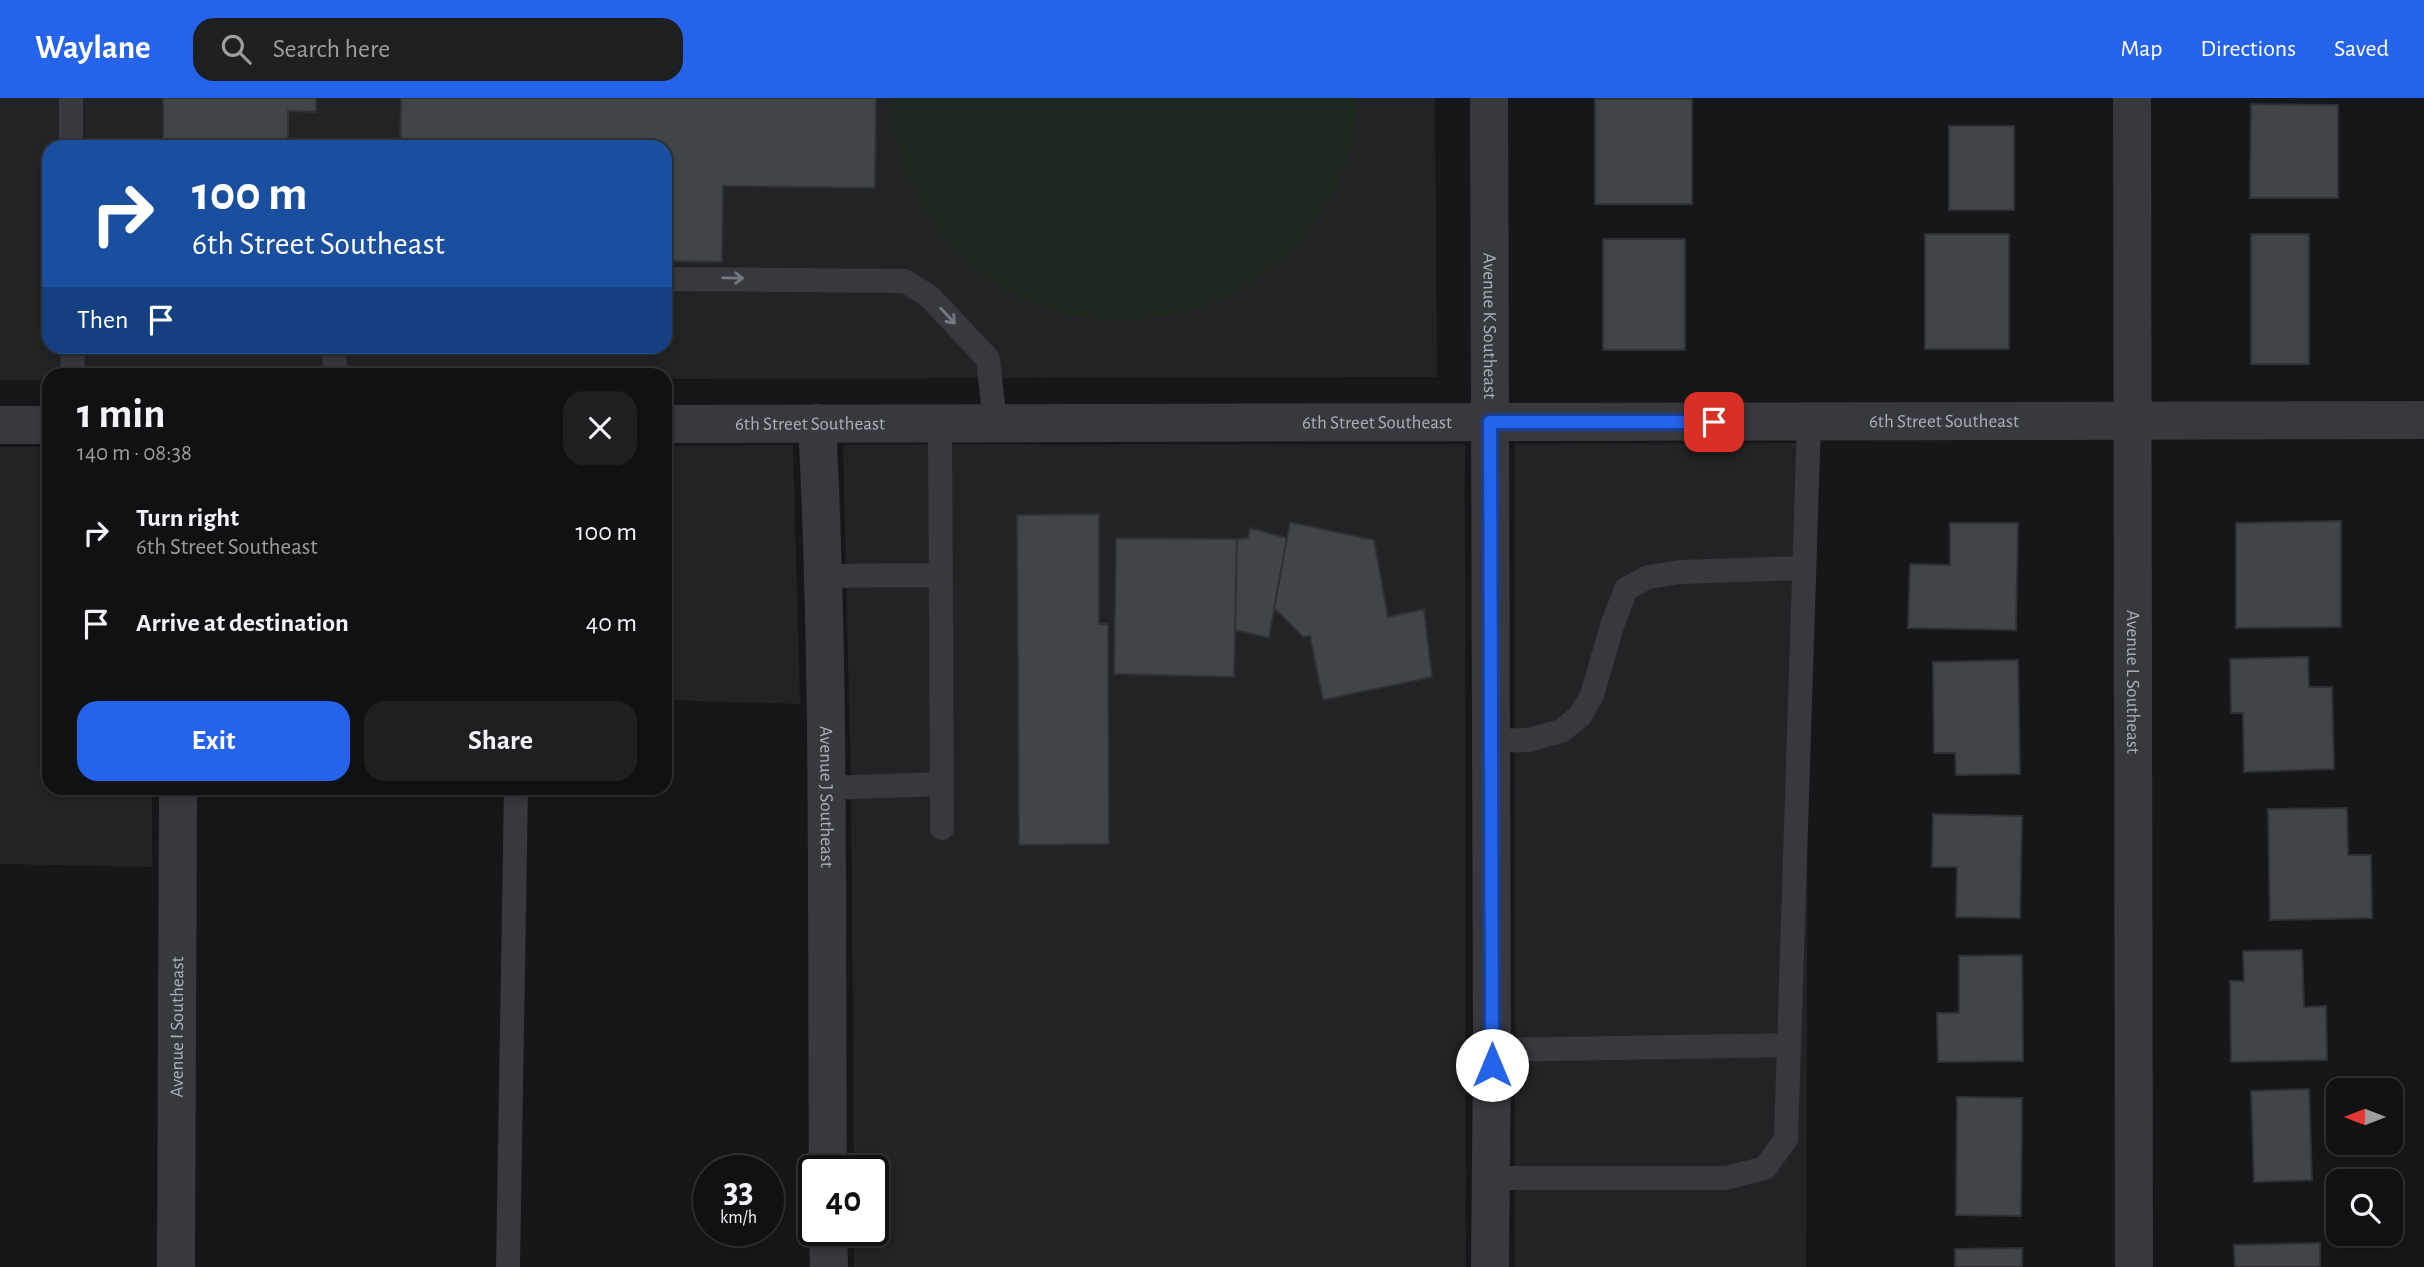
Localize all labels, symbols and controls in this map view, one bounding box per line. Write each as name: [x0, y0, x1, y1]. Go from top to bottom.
search box: [193, 18, 683, 81]
icon: search: [217, 30, 255, 68]
text: Waylane: [35, 32, 151, 65]
text: Search here: [273, 36, 390, 62]
text: Map: [2120, 37, 2162, 61]
text: Directions: [2200, 37, 2296, 61]
text: Saved: [2334, 37, 2389, 61]
icon: right: [77, 168, 168, 259]
text: 100 m: [192, 170, 308, 219]
text: 6th Street Southeast: [192, 228, 445, 260]
street label: Avenue K Southeast: [1480, 253, 1499, 399]
one-way arrow: [721, 272, 744, 285]
icon: arrive: [142, 301, 180, 339]
text: Then: [77, 307, 128, 333]
one-way arrow: [939, 307, 956, 324]
button: close: [563, 391, 637, 465]
pin: [1684, 392, 1744, 452]
text: 1 min: [77, 393, 166, 435]
icon: arrive: [1695, 403, 1733, 441]
street label: 6th Street Southeast: [1869, 411, 2019, 431]
street label: 6th Street Southeast: [1302, 413, 1452, 432]
street label: 6th Street Southeast: [735, 414, 885, 433]
text: 140 m · 08:38: [77, 442, 192, 465]
text: Turn right: [136, 505, 239, 531]
icon: right: [77, 514, 115, 552]
text: 100 m: [576, 519, 637, 545]
text: 6th Street Southeast: [136, 536, 318, 559]
icon: arrive: [77, 605, 115, 643]
text: Arrive at destination: [136, 610, 349, 636]
text: 40 m: [586, 610, 637, 636]
street label: Avenue L Southeast: [2123, 610, 2143, 754]
button: Exit: [77, 701, 350, 781]
button: Share: [364, 701, 637, 781]
street label: Avenue J Southeast: [816, 726, 836, 868]
street label: Avenue I Southeast: [167, 956, 187, 1098]
position arrow: [1455, 1028, 1529, 1102]
north arrow: [2326, 1078, 2403, 1155]
map controls: [2326, 1078, 2403, 1246]
speed limit sign: 40: [798, 1155, 889, 1246]
button: search: [2326, 1169, 2403, 1246]
text: 33: [723, 1174, 754, 1209]
text: km/h: [720, 1209, 757, 1227]

